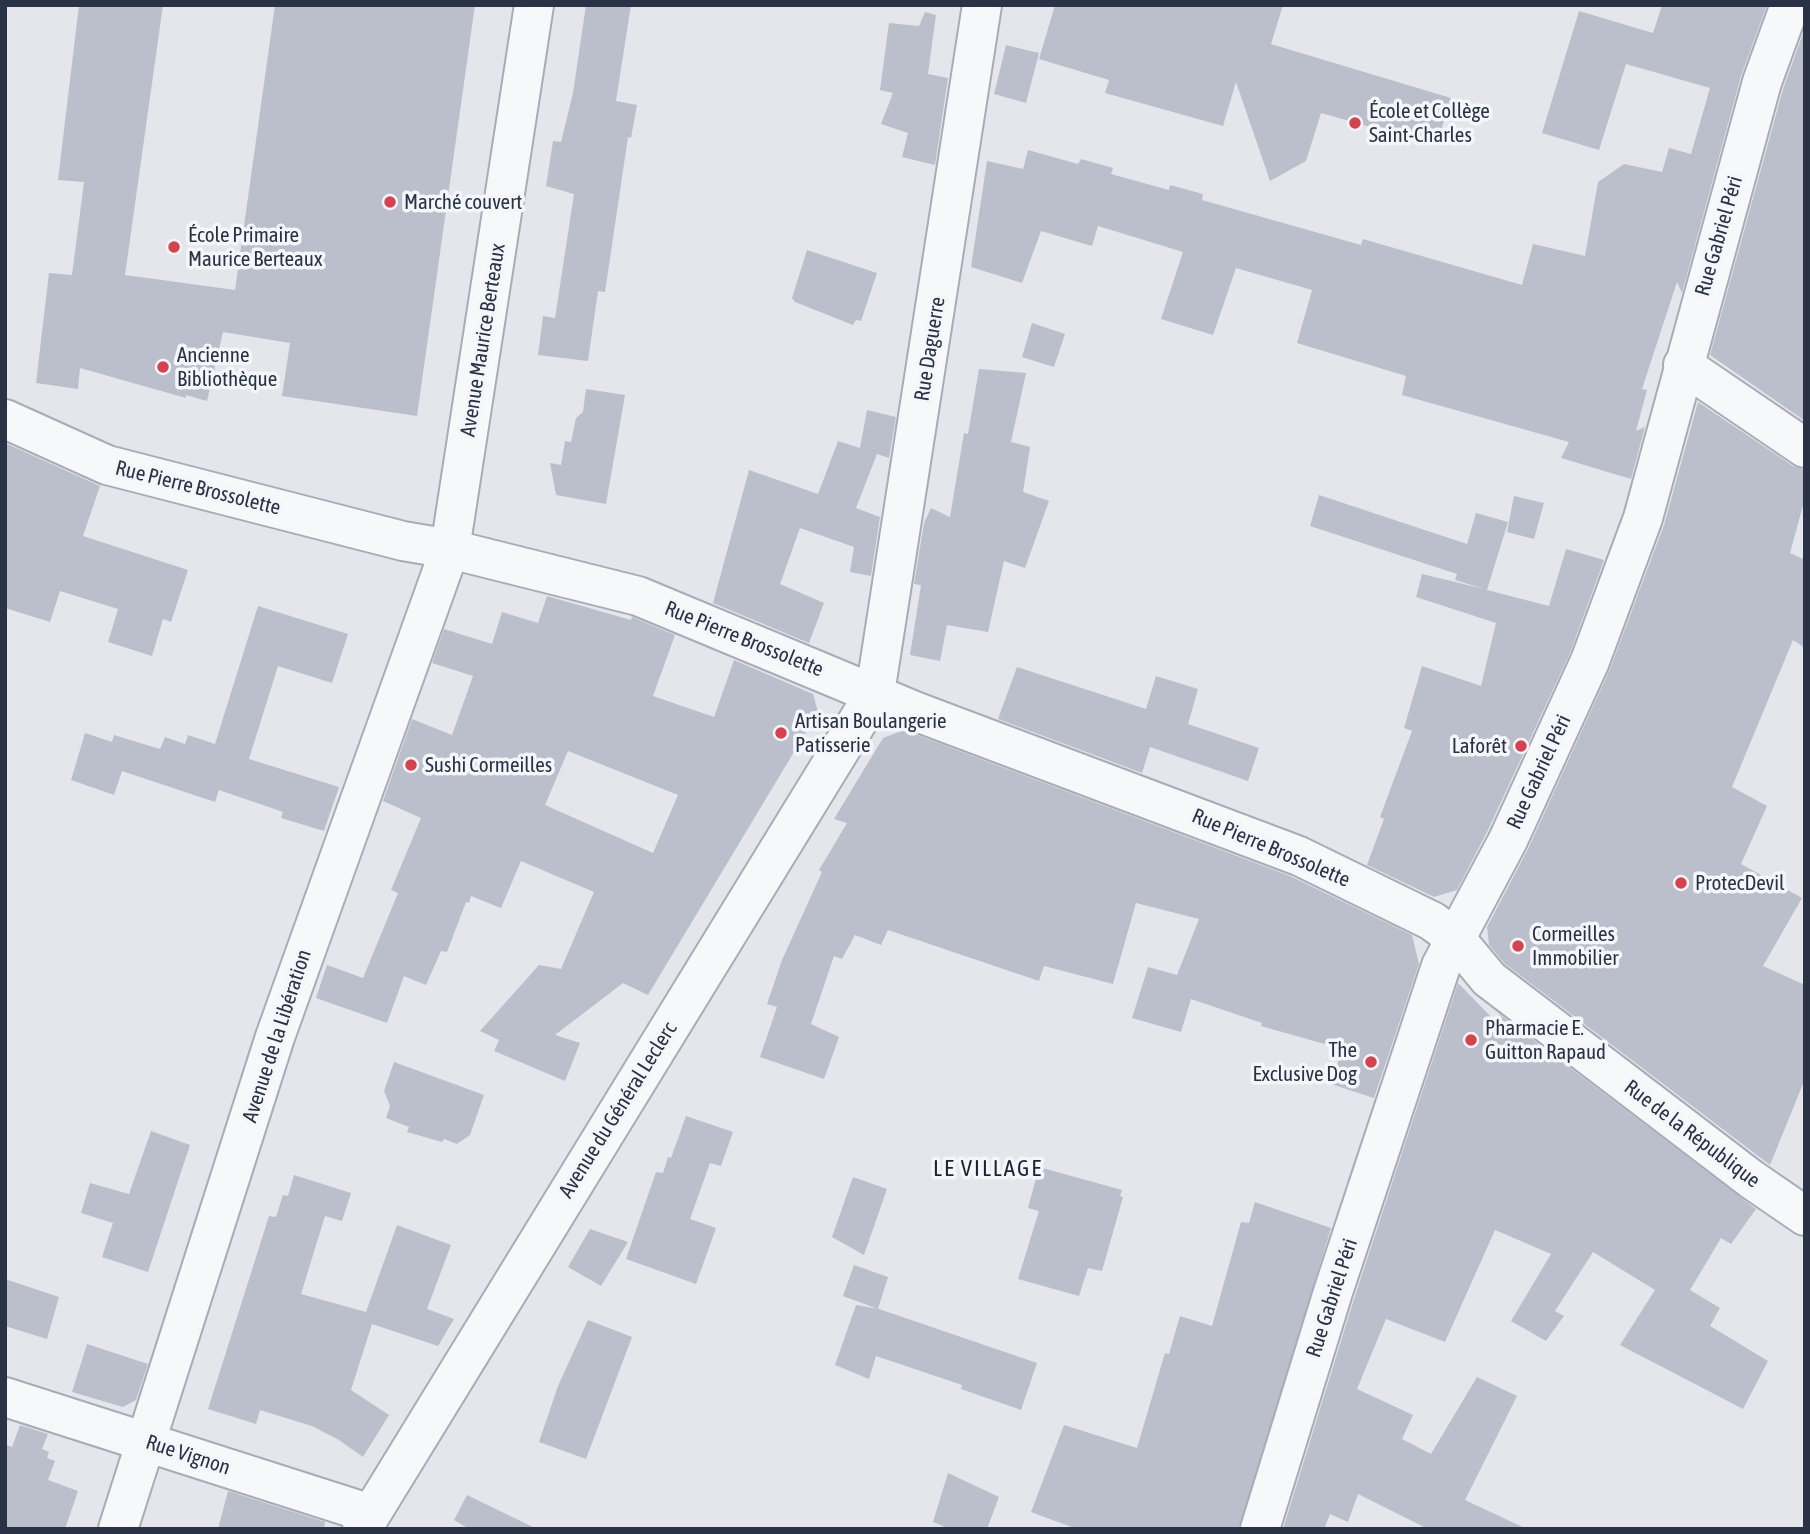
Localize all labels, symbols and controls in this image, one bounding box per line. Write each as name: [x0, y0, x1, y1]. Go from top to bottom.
place label: École et Collège Saint-Charles: [1369, 98, 1490, 148]
marker: École et Collège Saint-Charles: [1347, 115, 1363, 131]
street label: Rue Gabriel Péri: [1690, 173, 1748, 299]
place label: Marché couvert: [404, 189, 522, 215]
marker: Marché couvert: [382, 194, 398, 210]
place label: École Primaire Maurice Berteaux: [188, 222, 322, 272]
marker: École Primaire Maurice Berteaux: [166, 239, 182, 255]
street label: Avenue Maurice Berteaux: [455, 242, 511, 438]
street label: Rue Daguerre: [909, 295, 951, 403]
place label: Ancienne Bibliothèque: [177, 342, 277, 392]
marker: Ancienne Bibliothèque: [155, 359, 171, 375]
street label: Rue Pierre Brossolette: [113, 455, 283, 521]
street label: Rue Pierre Brossolette: [661, 596, 827, 682]
place label: Artisan Boulangerie Patisserie: [795, 708, 947, 758]
street label: Rue Gabriel Péri: [1501, 711, 1577, 833]
marker: Artisan Boulangerie Patisserie: [773, 725, 789, 741]
place label: Laforêt: [1452, 733, 1507, 759]
marker: Laforêt: [1513, 738, 1529, 754]
place label: Sushi Cormeilles: [425, 752, 552, 778]
marker: Sushi Cormeilles: [403, 757, 419, 773]
street label: Rue Pierre Brossolette: [1188, 803, 1354, 893]
place label: ProtecDevil: [1695, 870, 1785, 896]
marker: ProtecDevil: [1673, 875, 1689, 891]
place label: Cormeilles Immobilier: [1532, 921, 1618, 971]
marker: Cormeilles Immobilier: [1510, 938, 1526, 954]
street label: Avenue de la Libération: [237, 946, 317, 1126]
place label: Pharmacie E. Guitton Rapaud: [1485, 1015, 1606, 1065]
street label: Avenue du Général Leclerc: [554, 1017, 682, 1203]
marker: Pharmacie E. Guitton Rapaud: [1463, 1032, 1479, 1048]
place label: The Exclusive Dog: [1253, 1037, 1357, 1087]
marker: The Exclusive Dog: [1363, 1054, 1379, 1070]
street label: Rue de la République: [1619, 1075, 1765, 1193]
district label: LE VILLAGE: [934, 1155, 1042, 1183]
street label: Rue Gabriel Péri: [1301, 1235, 1363, 1361]
street label: Rue Vignon: [143, 1430, 233, 1480]

